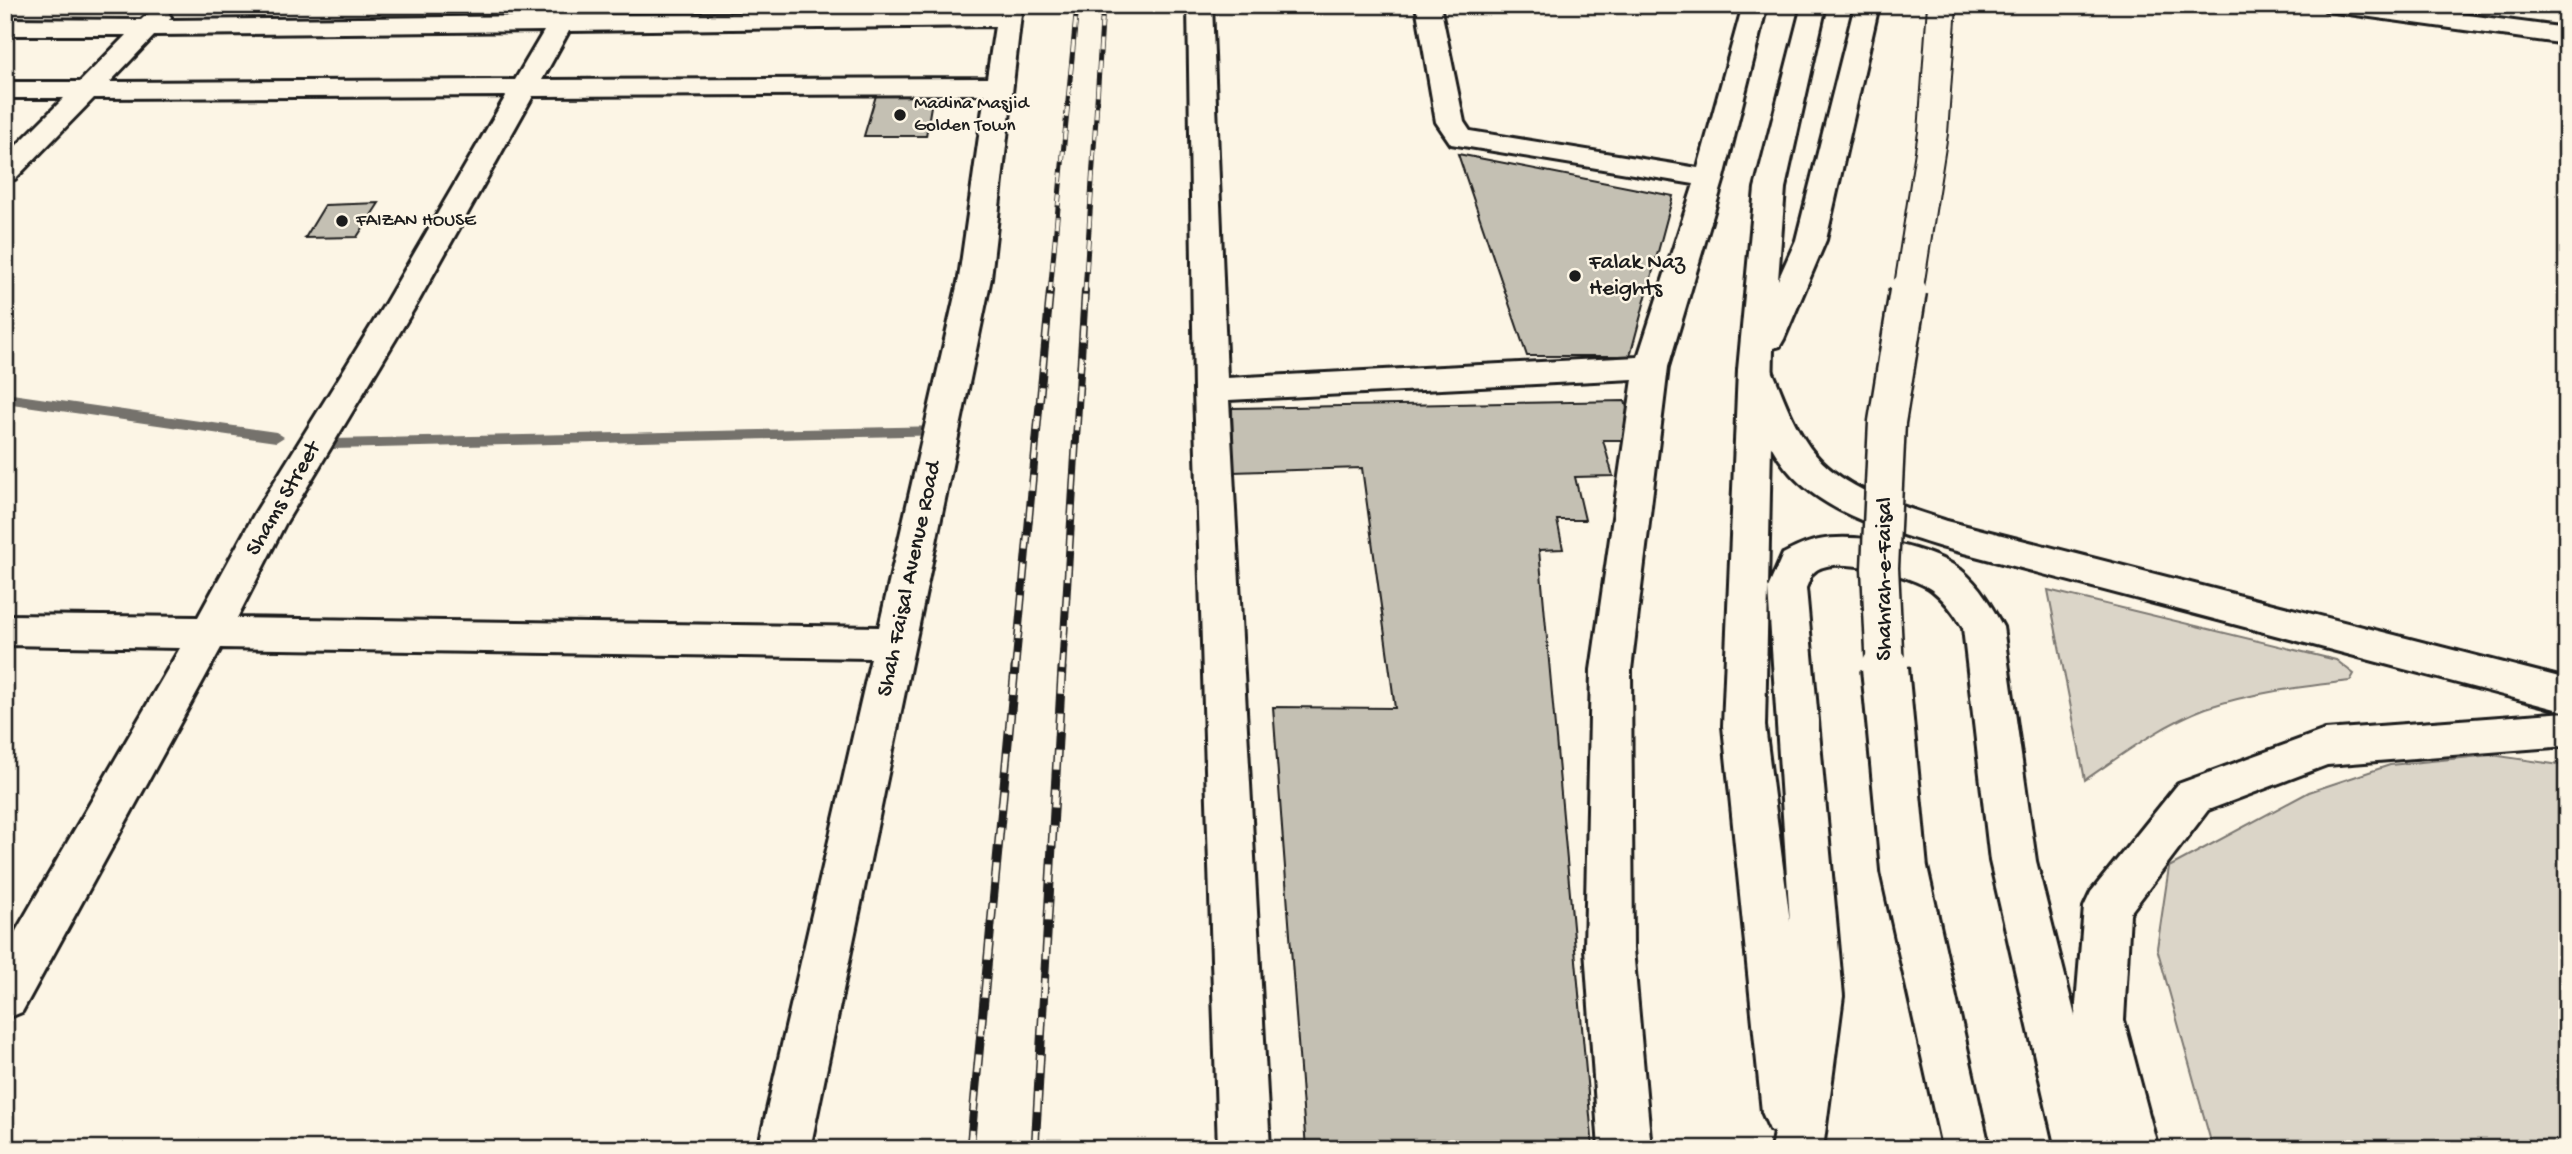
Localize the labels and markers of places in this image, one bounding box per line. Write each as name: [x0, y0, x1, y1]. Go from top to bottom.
place label: Madina Masjid Golden Town: [914, 93, 1030, 138]
marker: Madina Masjid Golden Town: [892, 107, 908, 123]
place label: FAIZAN HOUSE: [355, 210, 477, 233]
marker: FAIZAN HOUSE: [334, 213, 350, 229]
place label: Falak Naz Heights: [1588, 250, 1686, 303]
marker: Falak Naz Heights: [1567, 268, 1583, 284]

